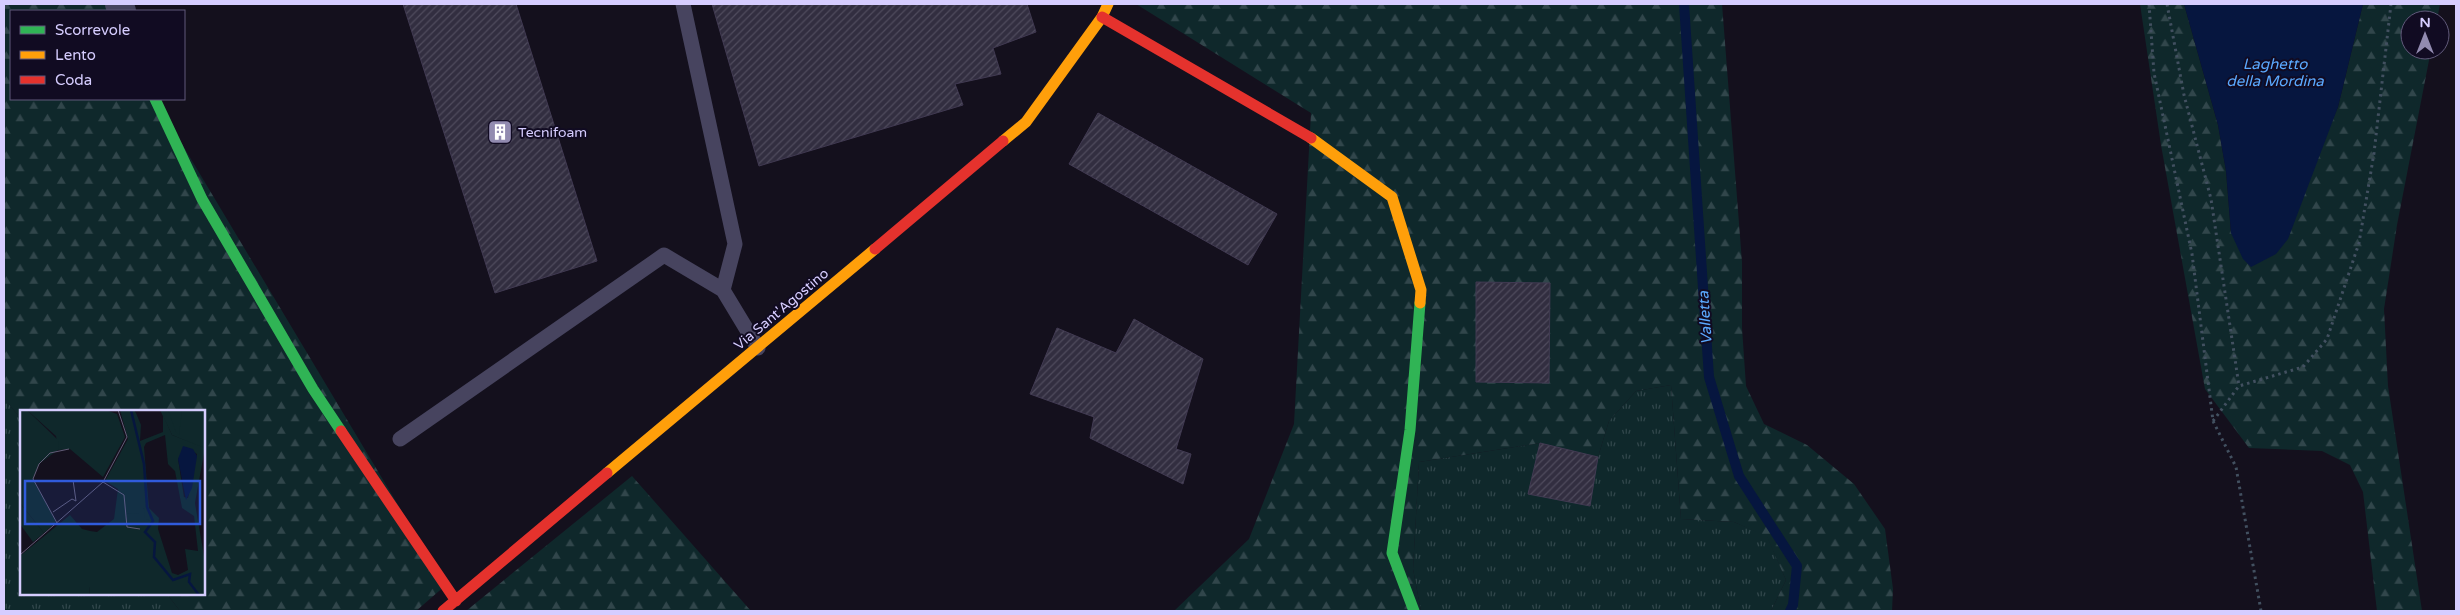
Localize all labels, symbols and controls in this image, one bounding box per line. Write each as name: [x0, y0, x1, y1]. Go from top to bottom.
legend: [10, 10, 185, 100]
north arrow: [2400, 10, 2450, 60]
text: N: [2419, 14, 2431, 31]
text: Scorrevole: [55, 21, 130, 39]
text: Lento: [55, 46, 96, 64]
water label: Laghetto della Mordina: [2226, 55, 2324, 90]
text: Coda: [55, 71, 92, 89]
building icon: Tecnifoam: [487, 119, 513, 145]
place label: Tecnifoam: [518, 124, 587, 141]
street label: Via Sant'Agostino: [731, 265, 832, 354]
water label: Valletta: [1694, 290, 1716, 345]
inset map: [20, 410, 205, 595]

